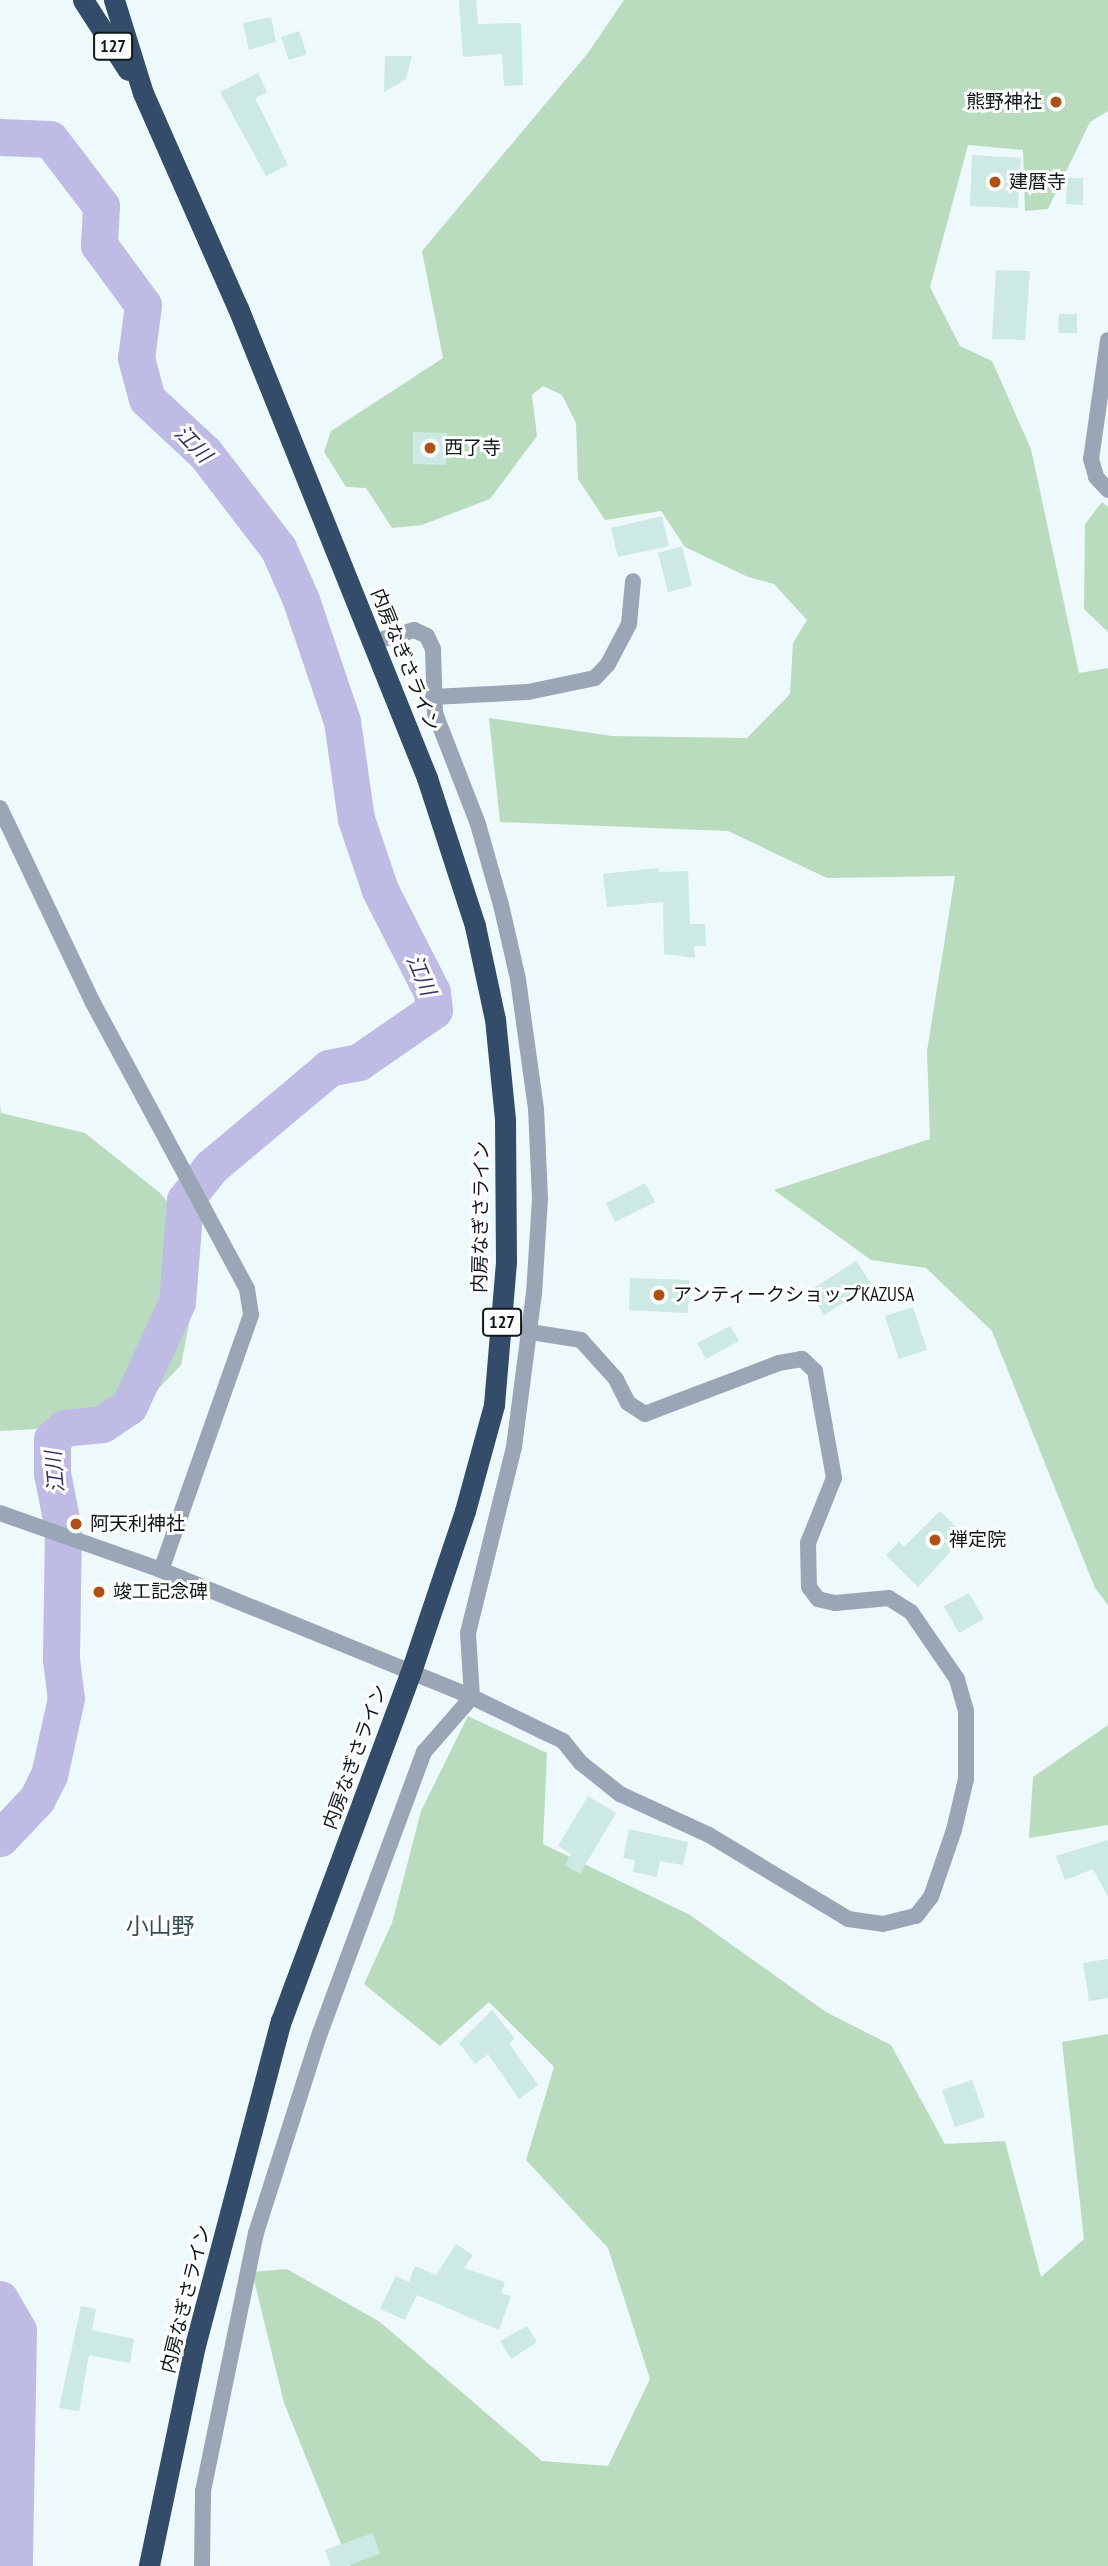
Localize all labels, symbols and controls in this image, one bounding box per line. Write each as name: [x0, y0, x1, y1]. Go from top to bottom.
road number: 127: [92, 32, 134, 60]
place label: 熊野神社: [966, 91, 1042, 113]
marker: 熊野神社: [1048, 94, 1064, 110]
place label: 建暦寺: [1009, 171, 1066, 193]
marker: 建暦寺: [987, 174, 1003, 190]
water label: 江川: [169, 420, 217, 468]
place label: 西了寺: [444, 437, 501, 459]
marker: 西了寺: [422, 440, 438, 456]
street label: 内房なぎさライン: [366, 585, 444, 735]
water label: 江川: [401, 951, 441, 999]
street label: 内房なぎさライン: [468, 1141, 494, 1293]
place label: アンティークショップKAZUSA: [673, 1284, 916, 1306]
marker: アンティークショップKAZUSA: [651, 1287, 667, 1303]
road number: 127: [481, 1308, 523, 1336]
water label: 江川: [41, 1450, 69, 1494]
place label: 阿天利神社: [90, 1513, 185, 1535]
marker: 阿天利神社: [68, 1516, 84, 1532]
place label: 禅定院: [949, 1529, 1006, 1551]
marker: 禅定院: [927, 1532, 943, 1548]
place label: 竣工記念碑: [113, 1581, 208, 1603]
marker: 竣工記念碑: [91, 1584, 107, 1600]
street label: 内房なぎさライン: [318, 1682, 392, 1832]
district label: 小山野: [126, 1912, 194, 1940]
street label: 内房なぎさライン: [157, 2222, 215, 2376]

